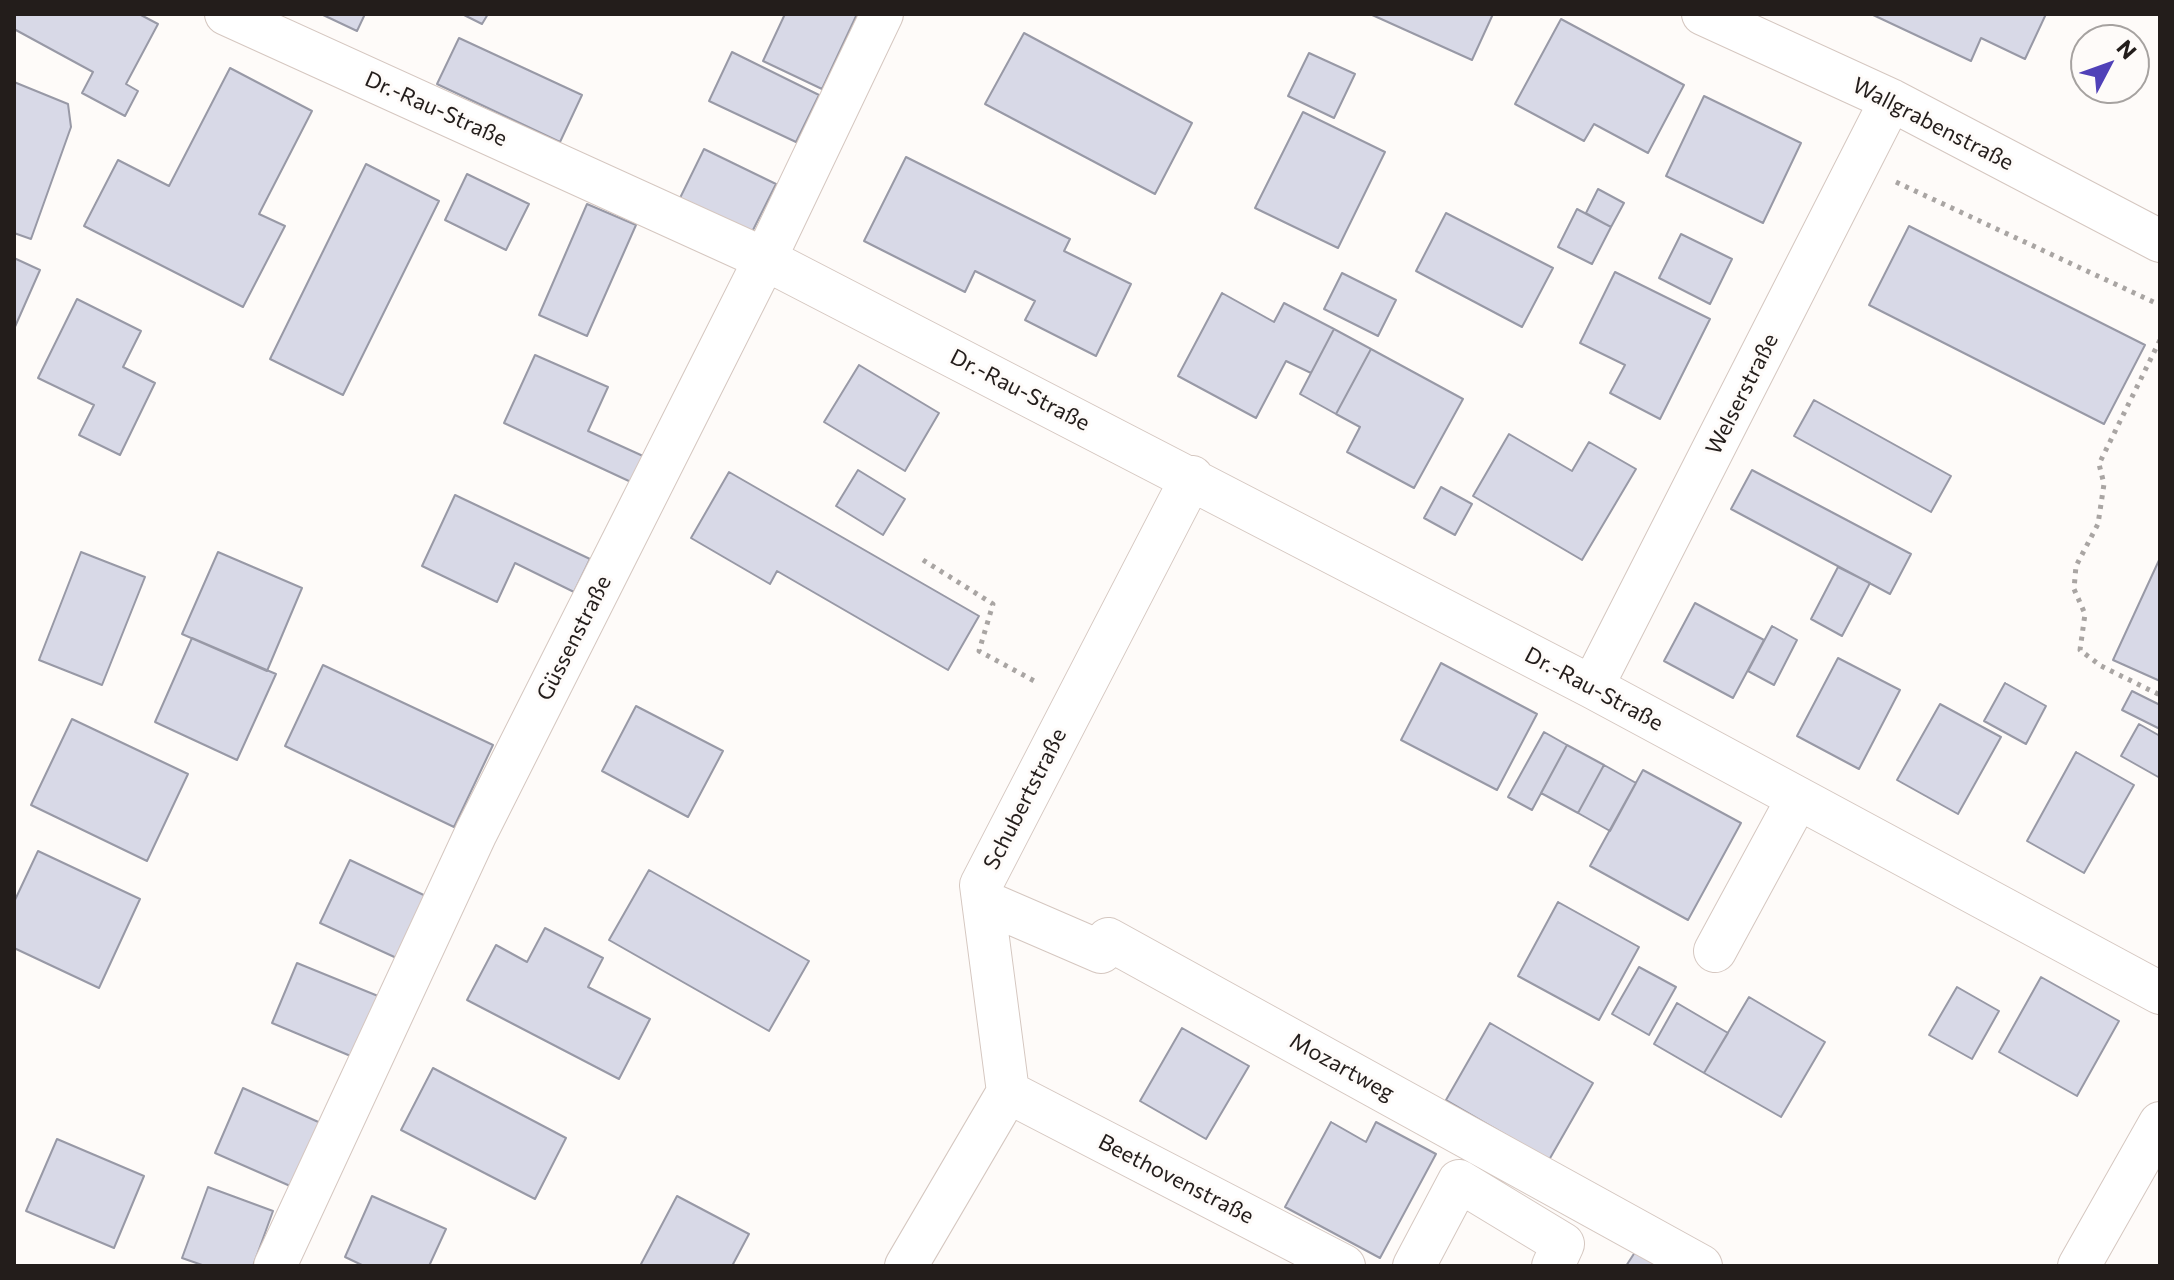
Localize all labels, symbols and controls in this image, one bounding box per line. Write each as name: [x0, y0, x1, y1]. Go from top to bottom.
north arrow: [2070, 24, 2150, 104]
text: N: [2111, 34, 2143, 64]
street label: Dr.-Rau-Straße: [361, 66, 511, 152]
street label: Wallgrabenstraße: [1848, 72, 2018, 176]
street label: Welserstraße: [1700, 329, 1784, 459]
street label: Dr.-Rau-Straße: [946, 344, 1094, 436]
street label: Güssenstraße: [531, 571, 617, 705]
street label: Dr.-Rau-Straße: [1520, 641, 1668, 737]
street label: Schubertstraße: [978, 724, 1072, 874]
street label: Mozartweg: [1285, 1028, 1399, 1106]
street label: Beethovenstraße: [1094, 1128, 1258, 1230]

